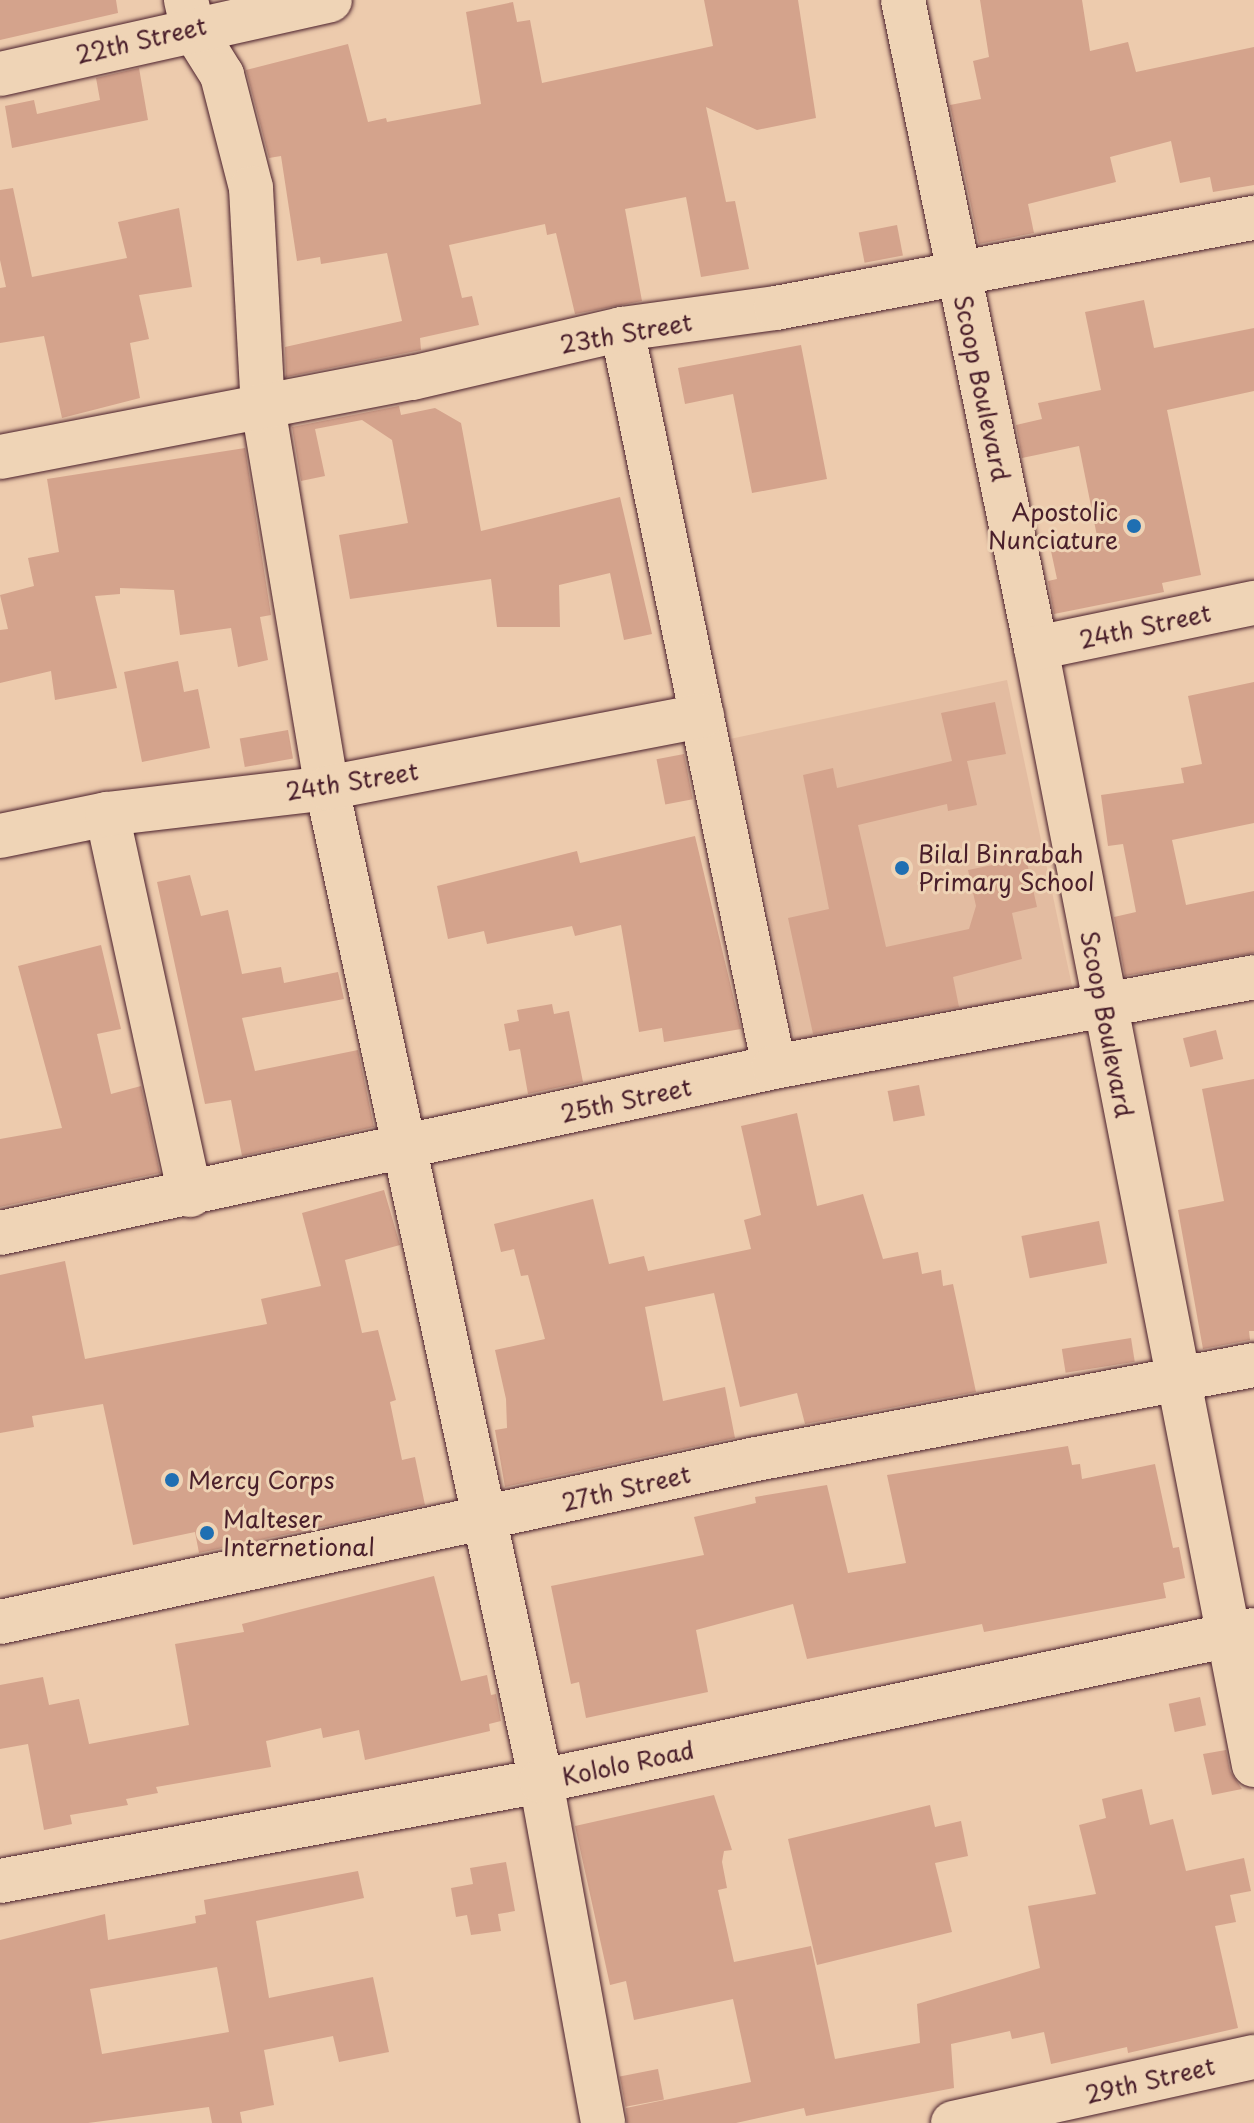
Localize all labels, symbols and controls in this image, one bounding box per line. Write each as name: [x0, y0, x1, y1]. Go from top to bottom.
street label: 22th Street: [71, 11, 211, 69]
street label: Scoop Boulevard: [948, 291, 1016, 485]
street label: 23th Street: [558, 307, 694, 359]
place label: Apostolic Nunciature: [988, 498, 1118, 554]
marker: Apostolic Nunciature: [1125, 517, 1143, 535]
street label: 24th Street: [1077, 598, 1213, 654]
street label: 24th Street: [284, 756, 420, 806]
place label: Bilal Binrabah Primary School: [918, 840, 1095, 896]
marker: Bilal Binrabah Primary School: [893, 859, 911, 877]
street label: Scoop Boulevard: [1075, 927, 1139, 1121]
street label: 25th Street: [558, 1072, 694, 1128]
street label: 27th Street: [559, 1459, 693, 1517]
place label: Mercy Corps: [188, 1466, 336, 1494]
marker: Mercy Corps: [163, 1471, 181, 1489]
place label: Malteser Internetional: [223, 1505, 375, 1561]
marker: Malteser Internetional: [198, 1524, 216, 1542]
street label: Kololo Road: [559, 1735, 697, 1791]
street label: 29th Street: [1082, 2051, 1218, 2109]

